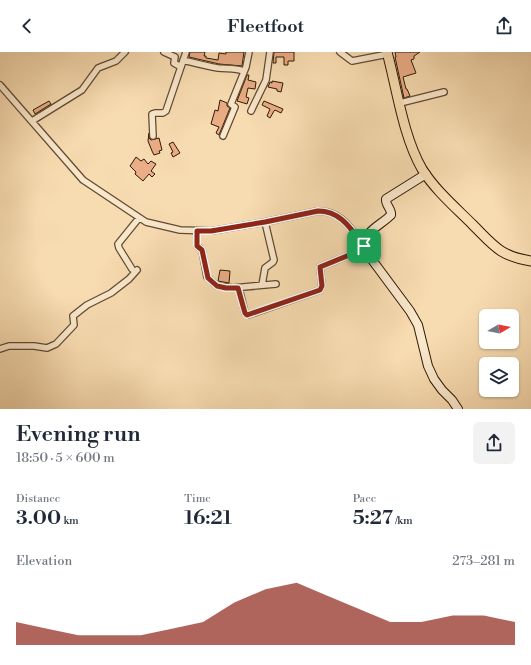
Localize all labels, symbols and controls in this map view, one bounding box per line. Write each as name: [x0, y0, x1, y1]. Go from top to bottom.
icon: back: [16, 15, 38, 37]
text: Fleetfoot: [227, 15, 304, 38]
icon: share: [493, 15, 515, 37]
pin: [347, 229, 381, 263]
icon: arrive: [353, 235, 375, 257]
north arrow: [479, 309, 519, 349]
map controls: [479, 309, 519, 397]
button: layers: [479, 357, 519, 397]
text: Evening run: [16, 421, 141, 448]
button: share: [473, 422, 515, 464]
text: 18:50 · 5 × 600 m: [16, 450, 115, 466]
text: Distance: [16, 492, 60, 506]
text: Time: [184, 492, 211, 506]
text: Pace: [353, 492, 376, 506]
text: 3.00: [16, 506, 61, 531]
text: 16:21: [184, 506, 232, 531]
text: 5:27: [353, 506, 393, 531]
text: km: [61, 514, 79, 528]
text: /km: [393, 514, 413, 528]
text: Elevation: [16, 553, 72, 569]
text: 273–281 m: [452, 553, 515, 569]

